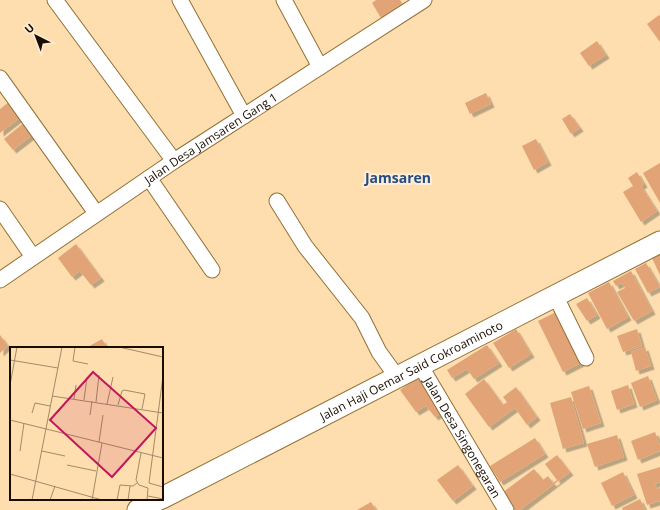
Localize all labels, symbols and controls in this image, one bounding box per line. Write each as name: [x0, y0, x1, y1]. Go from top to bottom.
north arrow: [16, 16, 56, 56]
text: U: [21, 20, 37, 37]
street label: Jalan Desa Jamsaren Gang 1: [140, 88, 280, 188]
district label: Jamsaren: [363, 168, 431, 187]
street label: Jalan Haji Oemar Said Cokroaminoto: [316, 316, 505, 425]
inset map: [10, 347, 163, 500]
street label: Jalan Desa Singonegaran: [420, 373, 505, 501]

